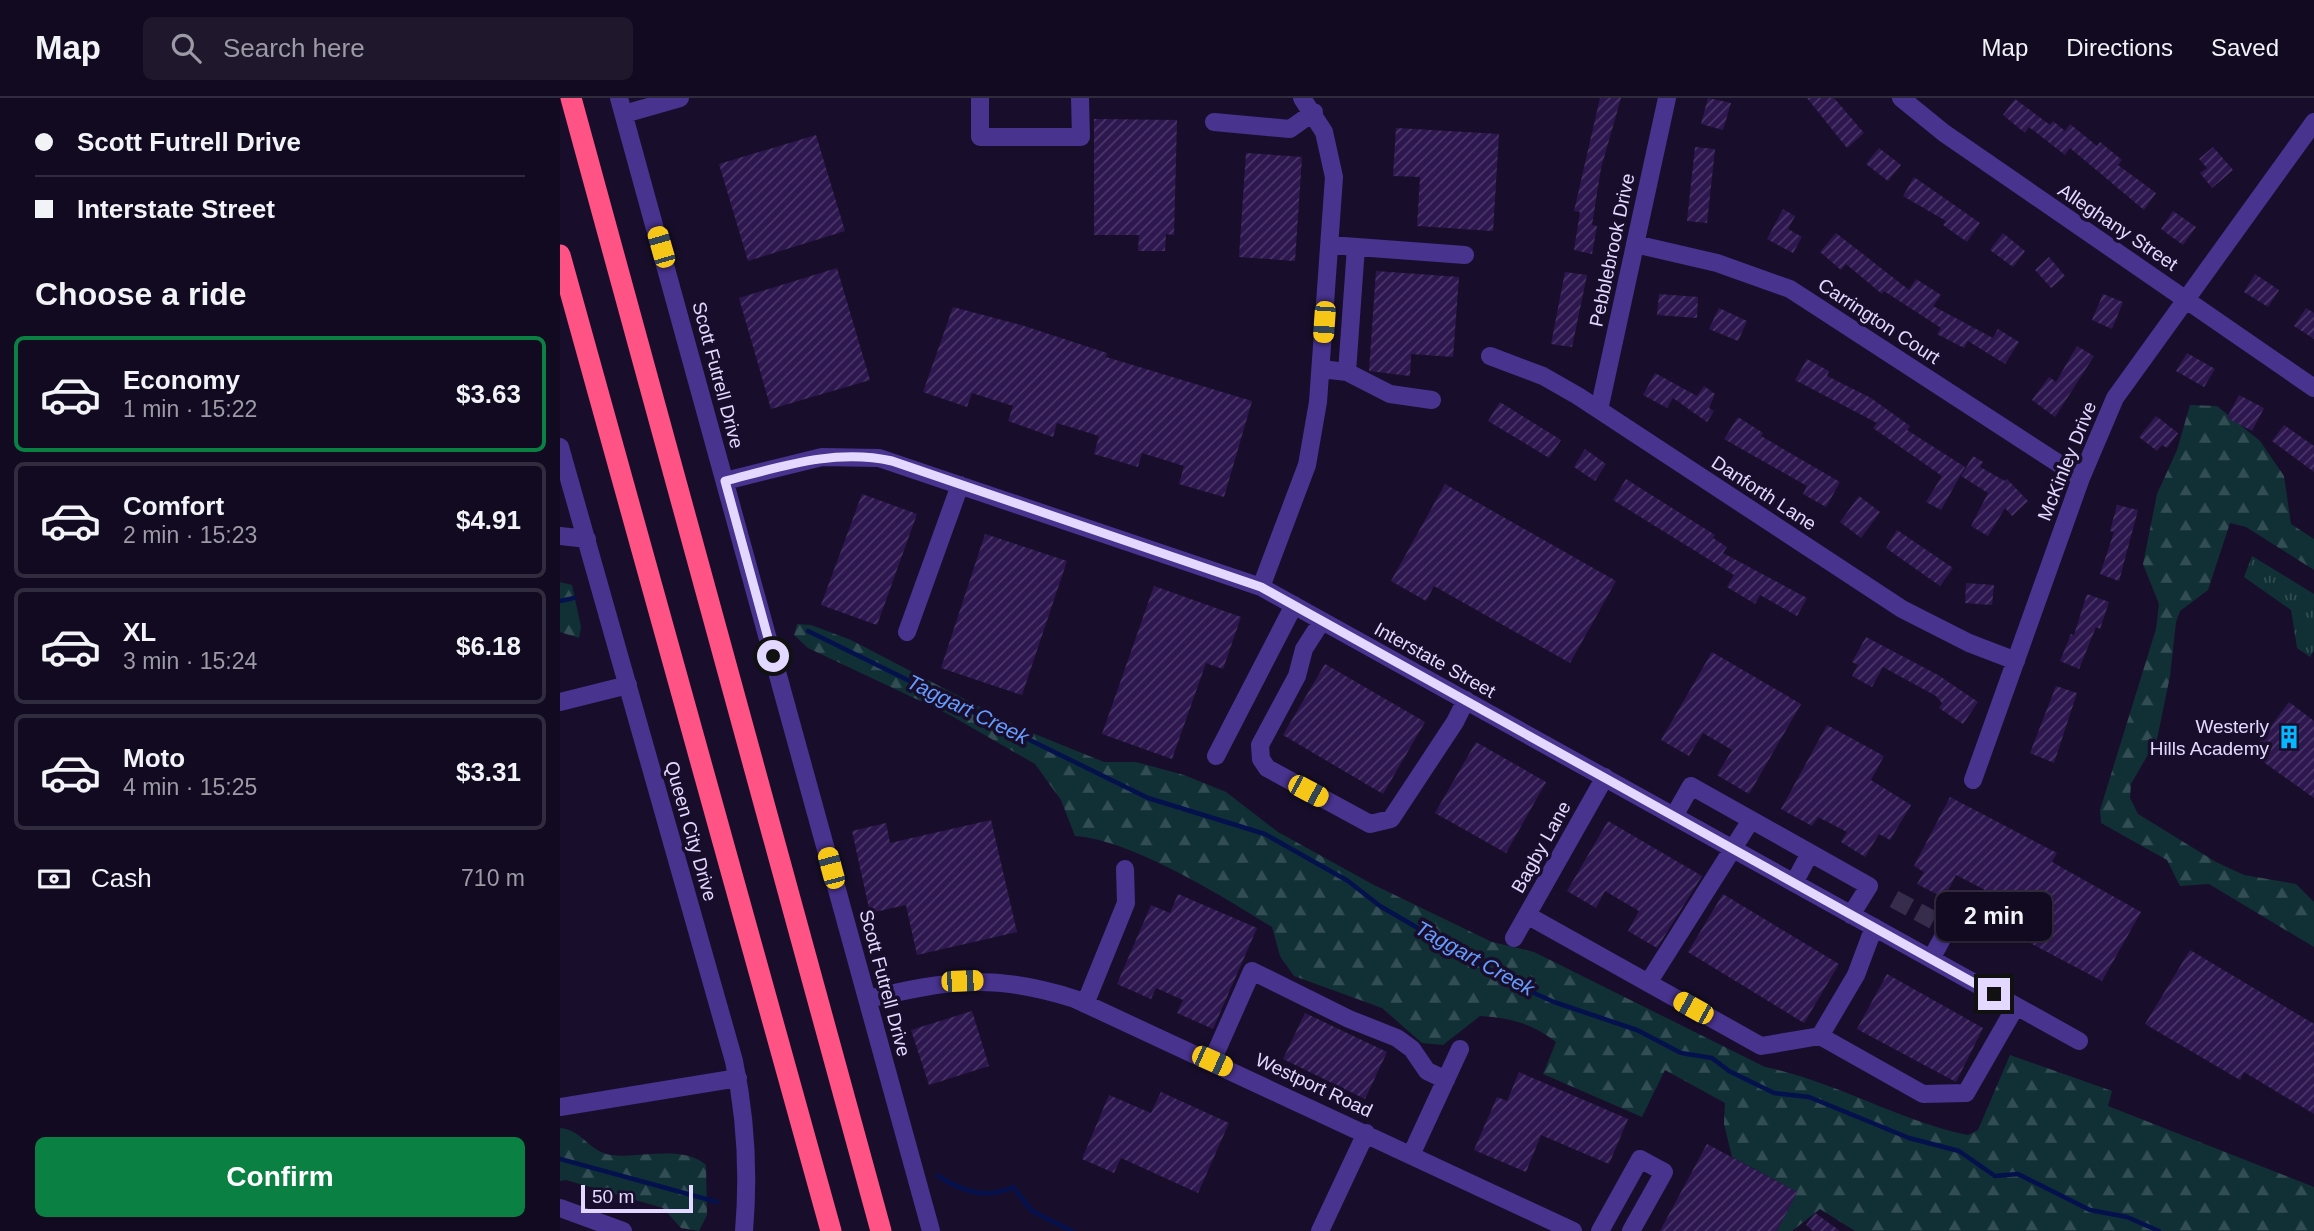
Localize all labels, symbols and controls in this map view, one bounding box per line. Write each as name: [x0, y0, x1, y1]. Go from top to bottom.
search box: [143, 17, 633, 80]
text: Map: [35, 29, 101, 66]
icon: search: [167, 29, 205, 67]
text: Search here: [223, 33, 365, 63]
text: Map: [1982, 34, 2028, 61]
text: Directions: [2066, 34, 2173, 61]
text: Saved: [2211, 34, 2279, 61]
text: Scott Futrell Drive: [77, 127, 301, 157]
street label: Pebblebrook Drive: [1585, 171, 1639, 329]
street label: Alleghany Street: [2054, 179, 2182, 275]
text: Interstate Street: [77, 194, 275, 224]
car: [646, 224, 677, 270]
street label: Carrington Court: [1814, 274, 1944, 368]
text: Choose a ride: [35, 276, 247, 312]
street label: Scott Futrell Drive: [688, 299, 748, 451]
car: [1313, 300, 1336, 344]
icon: car: [39, 363, 102, 426]
text: Economy: [123, 365, 240, 395]
text: $3.63: [456, 379, 521, 409]
text: 1 min · 15:22: [123, 396, 257, 422]
street label: McKinley Drive: [2034, 398, 2100, 524]
street label: Danforth Lane: [1708, 451, 1820, 535]
icon: car: [39, 489, 102, 552]
text: Comfort: [123, 491, 224, 521]
text: $4.91: [456, 505, 521, 535]
text: 2 min · 15:23: [123, 522, 257, 548]
icon: car: [39, 615, 102, 678]
text: XL: [123, 617, 156, 647]
street label: Interstate Street: [1371, 618, 1500, 702]
text: $6.18: [456, 631, 521, 661]
route start: [757, 640, 789, 672]
text: 3 min · 15:24: [123, 648, 257, 674]
water label: Taggart Creek: [904, 670, 1034, 749]
place label: Westerly Hills Academy: [2150, 716, 2269, 759]
building icon: Westerly Hills Academy: [2275, 723, 2303, 751]
icon: car: [39, 741, 102, 804]
text: Moto: [123, 743, 185, 773]
text: $3.31: [456, 757, 521, 787]
street label: Queen City Drive: [661, 759, 721, 903]
car: [1285, 772, 1332, 810]
text: 4 min · 15:25: [123, 774, 257, 800]
street label: Bagby Lane: [1507, 798, 1575, 896]
car: [816, 845, 847, 891]
icon: cash: [35, 860, 73, 898]
text: Cash: [91, 863, 152, 893]
text: 710 m: [461, 865, 525, 891]
callout: 2 min: [1936, 892, 2052, 942]
text: 2 min: [1964, 903, 2024, 929]
street label: Scott Futrell Drive: [855, 907, 915, 1059]
water label: Taggart Creek: [1412, 916, 1540, 1001]
car: [941, 970, 984, 992]
route end: [1978, 978, 2010, 1010]
car: [1670, 989, 1717, 1027]
car: [1189, 1043, 1236, 1079]
street label: Westport Road: [1252, 1049, 1376, 1121]
button: Confirm: [35, 1137, 525, 1217]
scale bar: [581, 1182, 693, 1214]
text: 50 m: [592, 1186, 634, 1207]

